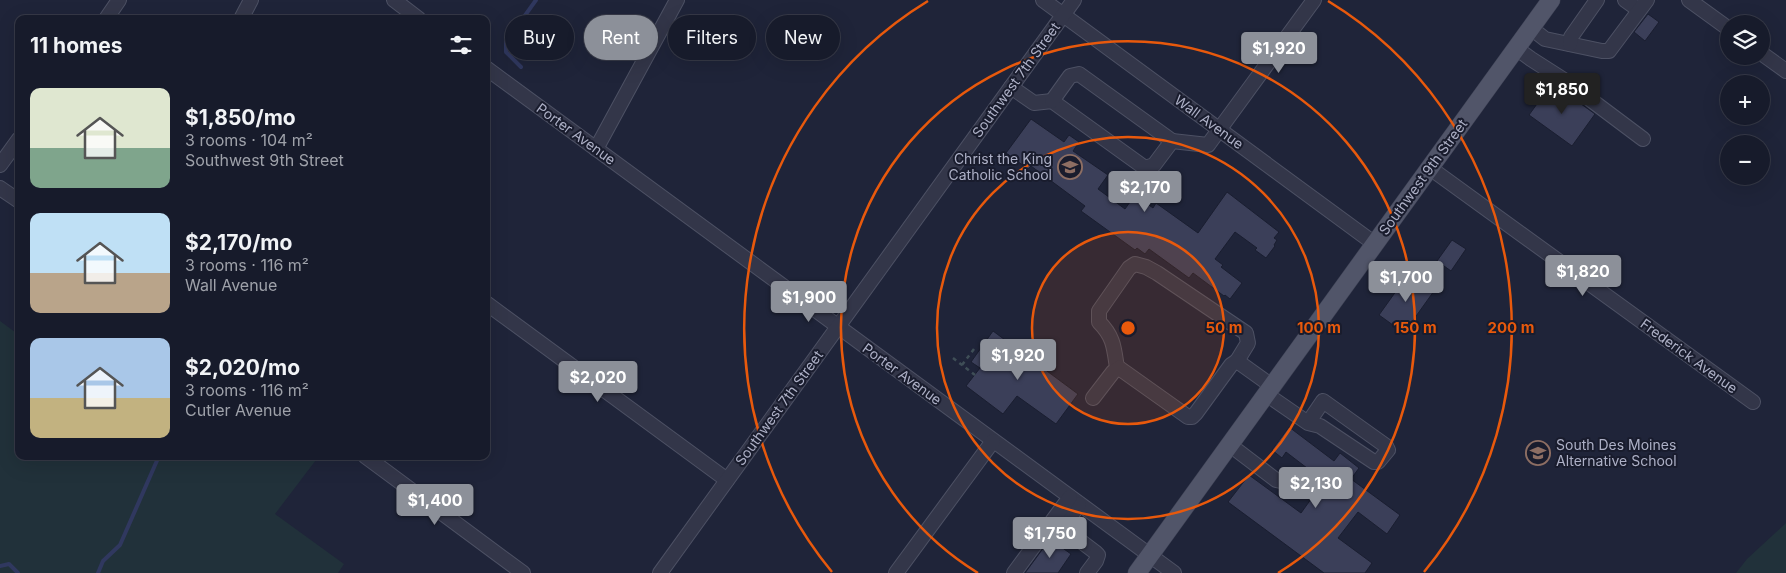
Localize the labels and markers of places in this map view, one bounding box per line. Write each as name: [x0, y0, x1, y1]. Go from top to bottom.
pin: $1,920: [1238, 32, 1320, 74]
pin: $1,850: [1521, 72, 1603, 115]
place label: Christ the King Catholic School: [949, 150, 1052, 183]
school or university icon: Christ the King Catholic School: [1057, 154, 1083, 180]
pin: $2,170: [1104, 170, 1186, 213]
pin: $1,820: [1542, 254, 1624, 297]
pin: $1,700: [1365, 260, 1447, 303]
pin: $1,900: [768, 280, 850, 323]
centre of rings: [1119, 319, 1137, 337]
pin: $1,920: [977, 338, 1059, 381]
pin: $2,020: [557, 360, 639, 403]
place label: South Des Moines Alternative School: [1556, 436, 1677, 469]
school or university icon: South Des Moines Alternative School: [1525, 440, 1551, 466]
pin: $2,130: [1275, 466, 1357, 509]
pin: $1,400: [394, 484, 476, 526]
pin: $1,750: [1009, 516, 1091, 559]

